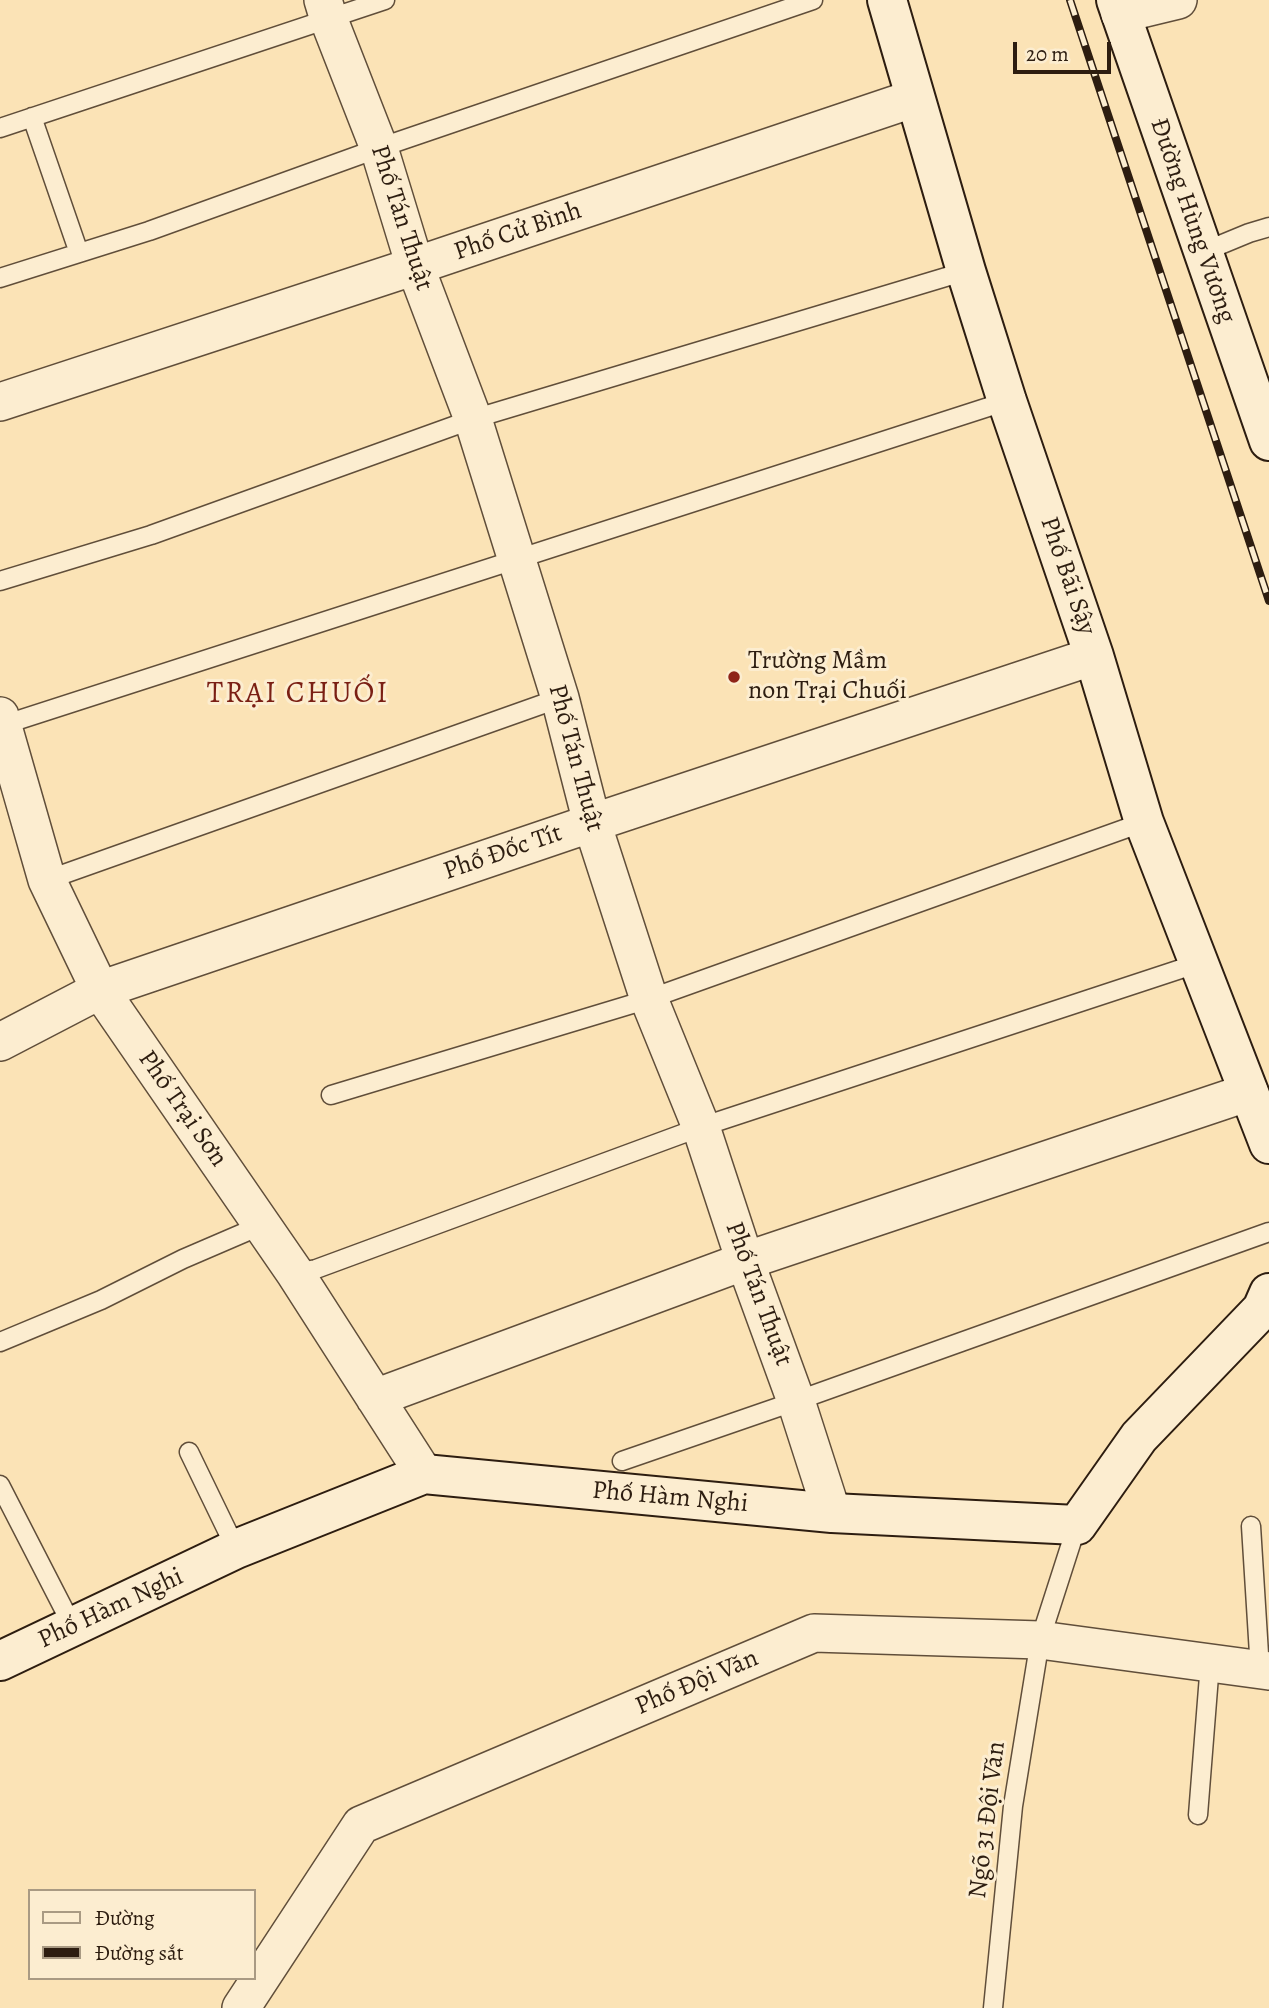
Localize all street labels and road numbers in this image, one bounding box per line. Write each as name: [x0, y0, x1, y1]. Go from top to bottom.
street label: Đường Hùng Vương: [1142, 114, 1242, 328]
street label: Phố Tán Thuật: [363, 141, 439, 295]
street label: Phố Cử Bình: [450, 196, 586, 268]
street label: Phố Bãi Sậy: [1032, 513, 1102, 639]
street label: Phố Tán Thuật: [540, 681, 610, 835]
street label: Phố Đốc Tít: [440, 818, 566, 888]
street label: Phố Trại Sơn: [131, 1045, 233, 1173]
street label: Phố Tán Thuật: [717, 1218, 799, 1370]
street label: Phố Hàm Nghi: [591, 1476, 749, 1520]
street label: Phố Hàm Nghi: [33, 1562, 189, 1656]
street label: Phố Đội Văn: [631, 1643, 763, 1723]
street label: Ngõ 31 Đội Văn: [963, 1740, 1013, 1900]

